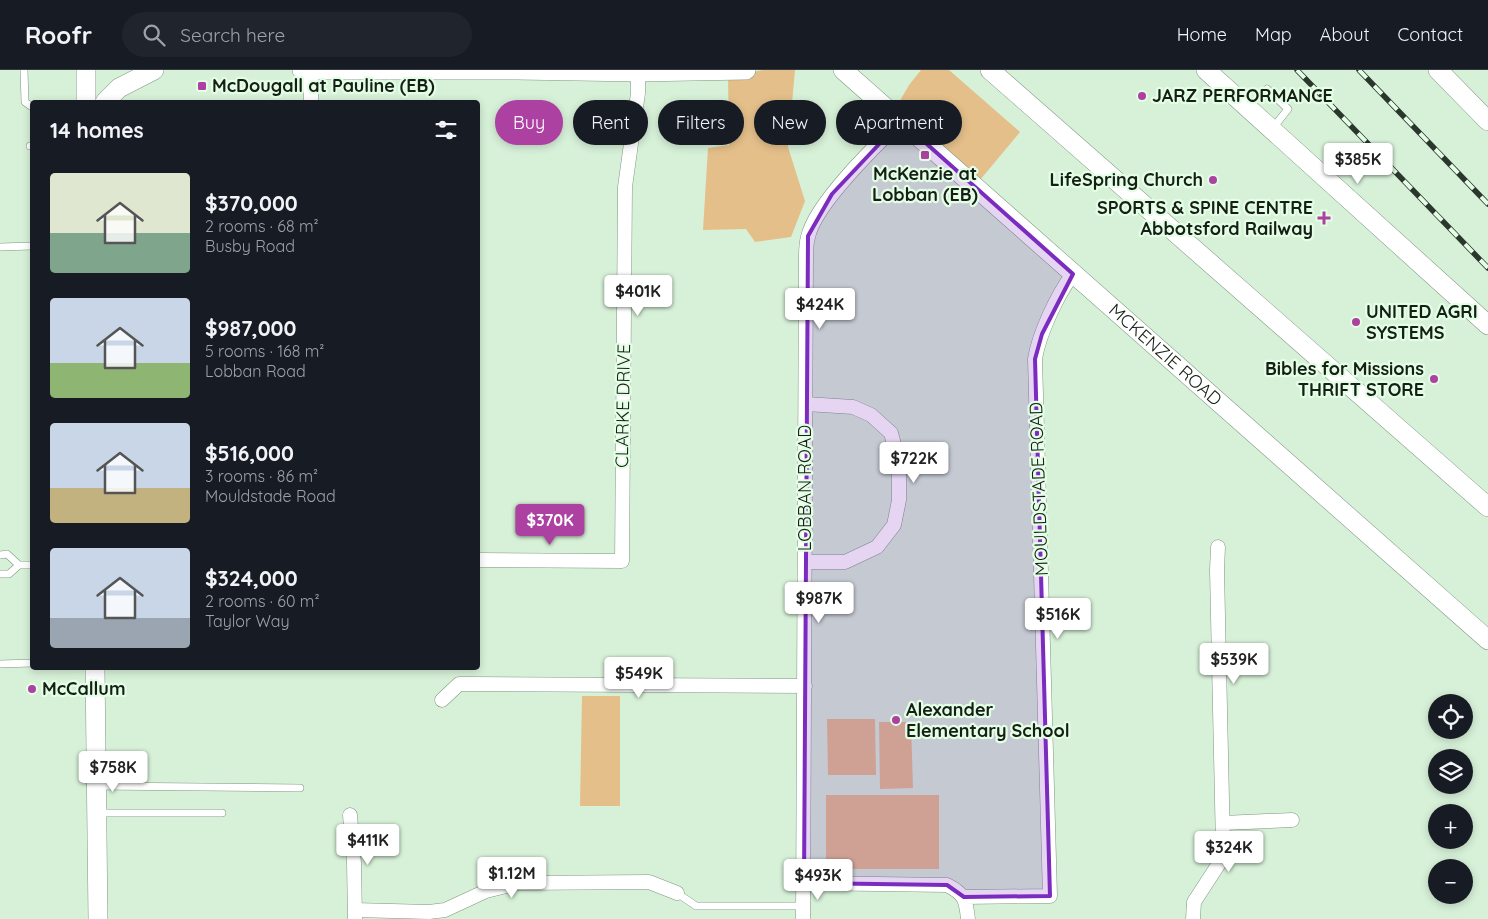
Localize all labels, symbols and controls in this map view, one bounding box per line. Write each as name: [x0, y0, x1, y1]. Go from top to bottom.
search box: [122, 12, 472, 57]
text: Roofr: [25, 20, 92, 50]
icon: search: [140, 21, 168, 49]
text: Search here: [180, 23, 285, 47]
text: Home: [1177, 23, 1227, 46]
text: Map: [1255, 23, 1292, 46]
text: About: [1320, 23, 1370, 46]
text: Contact: [1398, 23, 1463, 46]
place label: McDougall at Pauline (EB): [212, 74, 435, 97]
marker: McDougall at Pauline (EB): [196, 80, 208, 92]
place label: JARZ PERFORMANCE: [1152, 84, 1333, 107]
marker: JARZ PERFORMANCE: [1136, 90, 1148, 102]
chip: Buy: [495, 100, 563, 145]
chip: Rent: [573, 100, 648, 145]
chip: Filters: [658, 100, 744, 145]
chip: New: [754, 100, 826, 145]
chip: Apartment: [836, 100, 962, 145]
icon: filters: [432, 116, 460, 144]
text: 14 homes: [50, 117, 144, 143]
pin: $385K: [1323, 142, 1393, 185]
marker: McKenzie at Lobban (EB): [919, 149, 931, 161]
text: $385K: [1335, 149, 1381, 169]
place label: McKenzie at Lobban (EB): [872, 162, 978, 206]
place label: LifeSpring Church: [1050, 168, 1203, 191]
marker: LifeSpring Church: [1207, 174, 1219, 186]
text: $370,000: [205, 190, 298, 216]
icon: home: [90, 193, 150, 253]
place label: SPORTS & SPINE CENTRE Abbotsford Railway: [1097, 196, 1313, 240]
marker: SPORTS & SPINE CENTRE Abbotsford Railway: [1317, 211, 1331, 225]
text: 2 rooms · 68 m²: [205, 216, 319, 236]
text: Busby Road: [205, 236, 295, 256]
pin: $401K: [603, 274, 673, 317]
text: $401K: [615, 281, 661, 301]
pin: $424K: [785, 288, 855, 330]
text: $424K: [796, 294, 844, 314]
street label: MCKENZIE ROAD: [1104, 298, 1227, 411]
place label: UNITED AGRI SYSTEMS: [1366, 300, 1478, 344]
text: $987,000: [205, 315, 296, 341]
marker: UNITED AGRI SYSTEMS: [1350, 316, 1362, 328]
icon: home: [90, 318, 150, 378]
text: 5 rooms · 168 m²: [205, 341, 324, 361]
street label: CLARKE DRIVE: [610, 344, 635, 468]
place label: Bibles for Missions THRIFT STORE: [1265, 357, 1424, 401]
text: Lobban Road: [205, 361, 306, 381]
marker: Bibles for Missions THRIFT STORE: [1428, 373, 1440, 385]
street label: MOULDSTADE ROAD: [1024, 402, 1053, 576]
street label: LOBBAN ROAD: [793, 425, 816, 551]
text: $516,000: [205, 440, 294, 466]
pin: $722K: [879, 442, 949, 484]
icon: home: [90, 443, 150, 503]
text: $722K: [890, 448, 938, 468]
text: 3 rooms · 86 m²: [205, 466, 318, 486]
text: Mouldstade Road: [205, 486, 336, 506]
pin: $370K: [515, 504, 585, 546]
text: $370K: [526, 510, 574, 530]
text: $324,000: [205, 565, 298, 591]
icon: home: [90, 568, 150, 628]
pin: $987K: [784, 582, 854, 624]
text: $987K: [796, 588, 842, 608]
text: 2 rooms · 60 m²: [205, 591, 319, 611]
pin: $516K: [1023, 598, 1093, 640]
text: $516K: [1036, 604, 1080, 624]
text: Taylor Way: [205, 611, 290, 631]
pin: $539K: [1199, 642, 1269, 685]
text: $539K: [1211, 649, 1257, 669]
pin: $549K: [604, 656, 674, 699]
text: $549K: [615, 663, 663, 683]
place label: McCallum: [42, 677, 125, 700]
marker: McCallum: [26, 683, 38, 695]
map controls: [1428, 694, 1473, 904]
button: locate: [1428, 694, 1473, 739]
place label: Alexander Elementary School: [906, 698, 1070, 742]
marker: Alexander Elementary School: [890, 714, 902, 726]
button: layers: [1428, 749, 1473, 794]
pin: $758K: [78, 750, 148, 793]
text: $758K: [90, 757, 136, 777]
button: +: [1428, 804, 1473, 849]
pin: $411K: [333, 824, 403, 866]
text: $411K: [347, 830, 389, 850]
pin: $324K: [1194, 830, 1264, 873]
text: $324K: [1205, 837, 1253, 857]
pin: $1.12M: [471, 856, 553, 899]
pin: $493K: [783, 858, 853, 901]
button: −: [1428, 859, 1473, 904]
text: $1.12M: [488, 863, 536, 883]
text: $493K: [795, 865, 841, 885]

